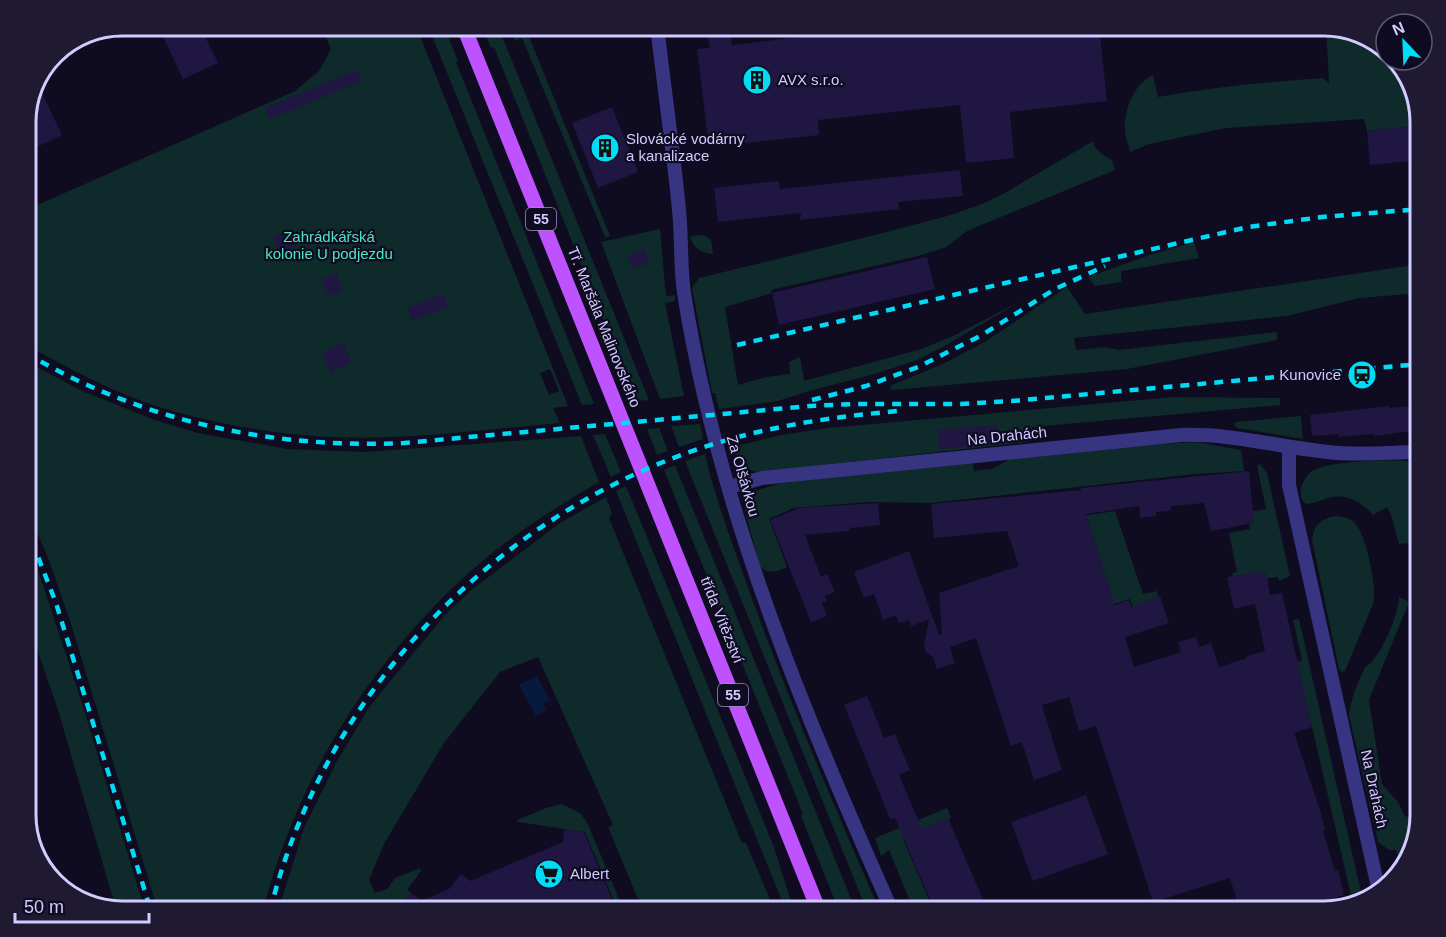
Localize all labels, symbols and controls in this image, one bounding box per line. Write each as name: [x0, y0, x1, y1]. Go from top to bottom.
north arrow: [1374, 12, 1434, 72]
text: N: [1390, 19, 1407, 39]
building icon: AVX s.r.o.: [741, 64, 773, 96]
place label: AVX s.r.o.: [778, 71, 844, 88]
place label: Slovácké vodárny a kanalizace: [626, 130, 745, 164]
building icon: Slovácké vodárny a kanalizace: [589, 132, 621, 164]
road number: 55: [526, 208, 556, 230]
park label: Zahrádkářská kolonie U podjezdu: [265, 228, 393, 262]
street label: Tř. Maršála Malinovského: [564, 244, 645, 410]
station icon: Kunovice: [1346, 359, 1378, 391]
place label: Kunovice: [1279, 366, 1341, 383]
street label: Na Drahách: [966, 423, 1048, 448]
street label: Za Olšávkou: [724, 433, 763, 519]
street label: třída Vítězství: [697, 574, 748, 666]
road number: 55: [718, 684, 748, 706]
street label: Na Drahách: [1358, 748, 1391, 830]
supermarket icon: Albert: [533, 858, 565, 890]
place label: Albert: [570, 865, 610, 882]
scale bar: [15, 886, 148, 924]
text: 50 m: [24, 897, 64, 917]

